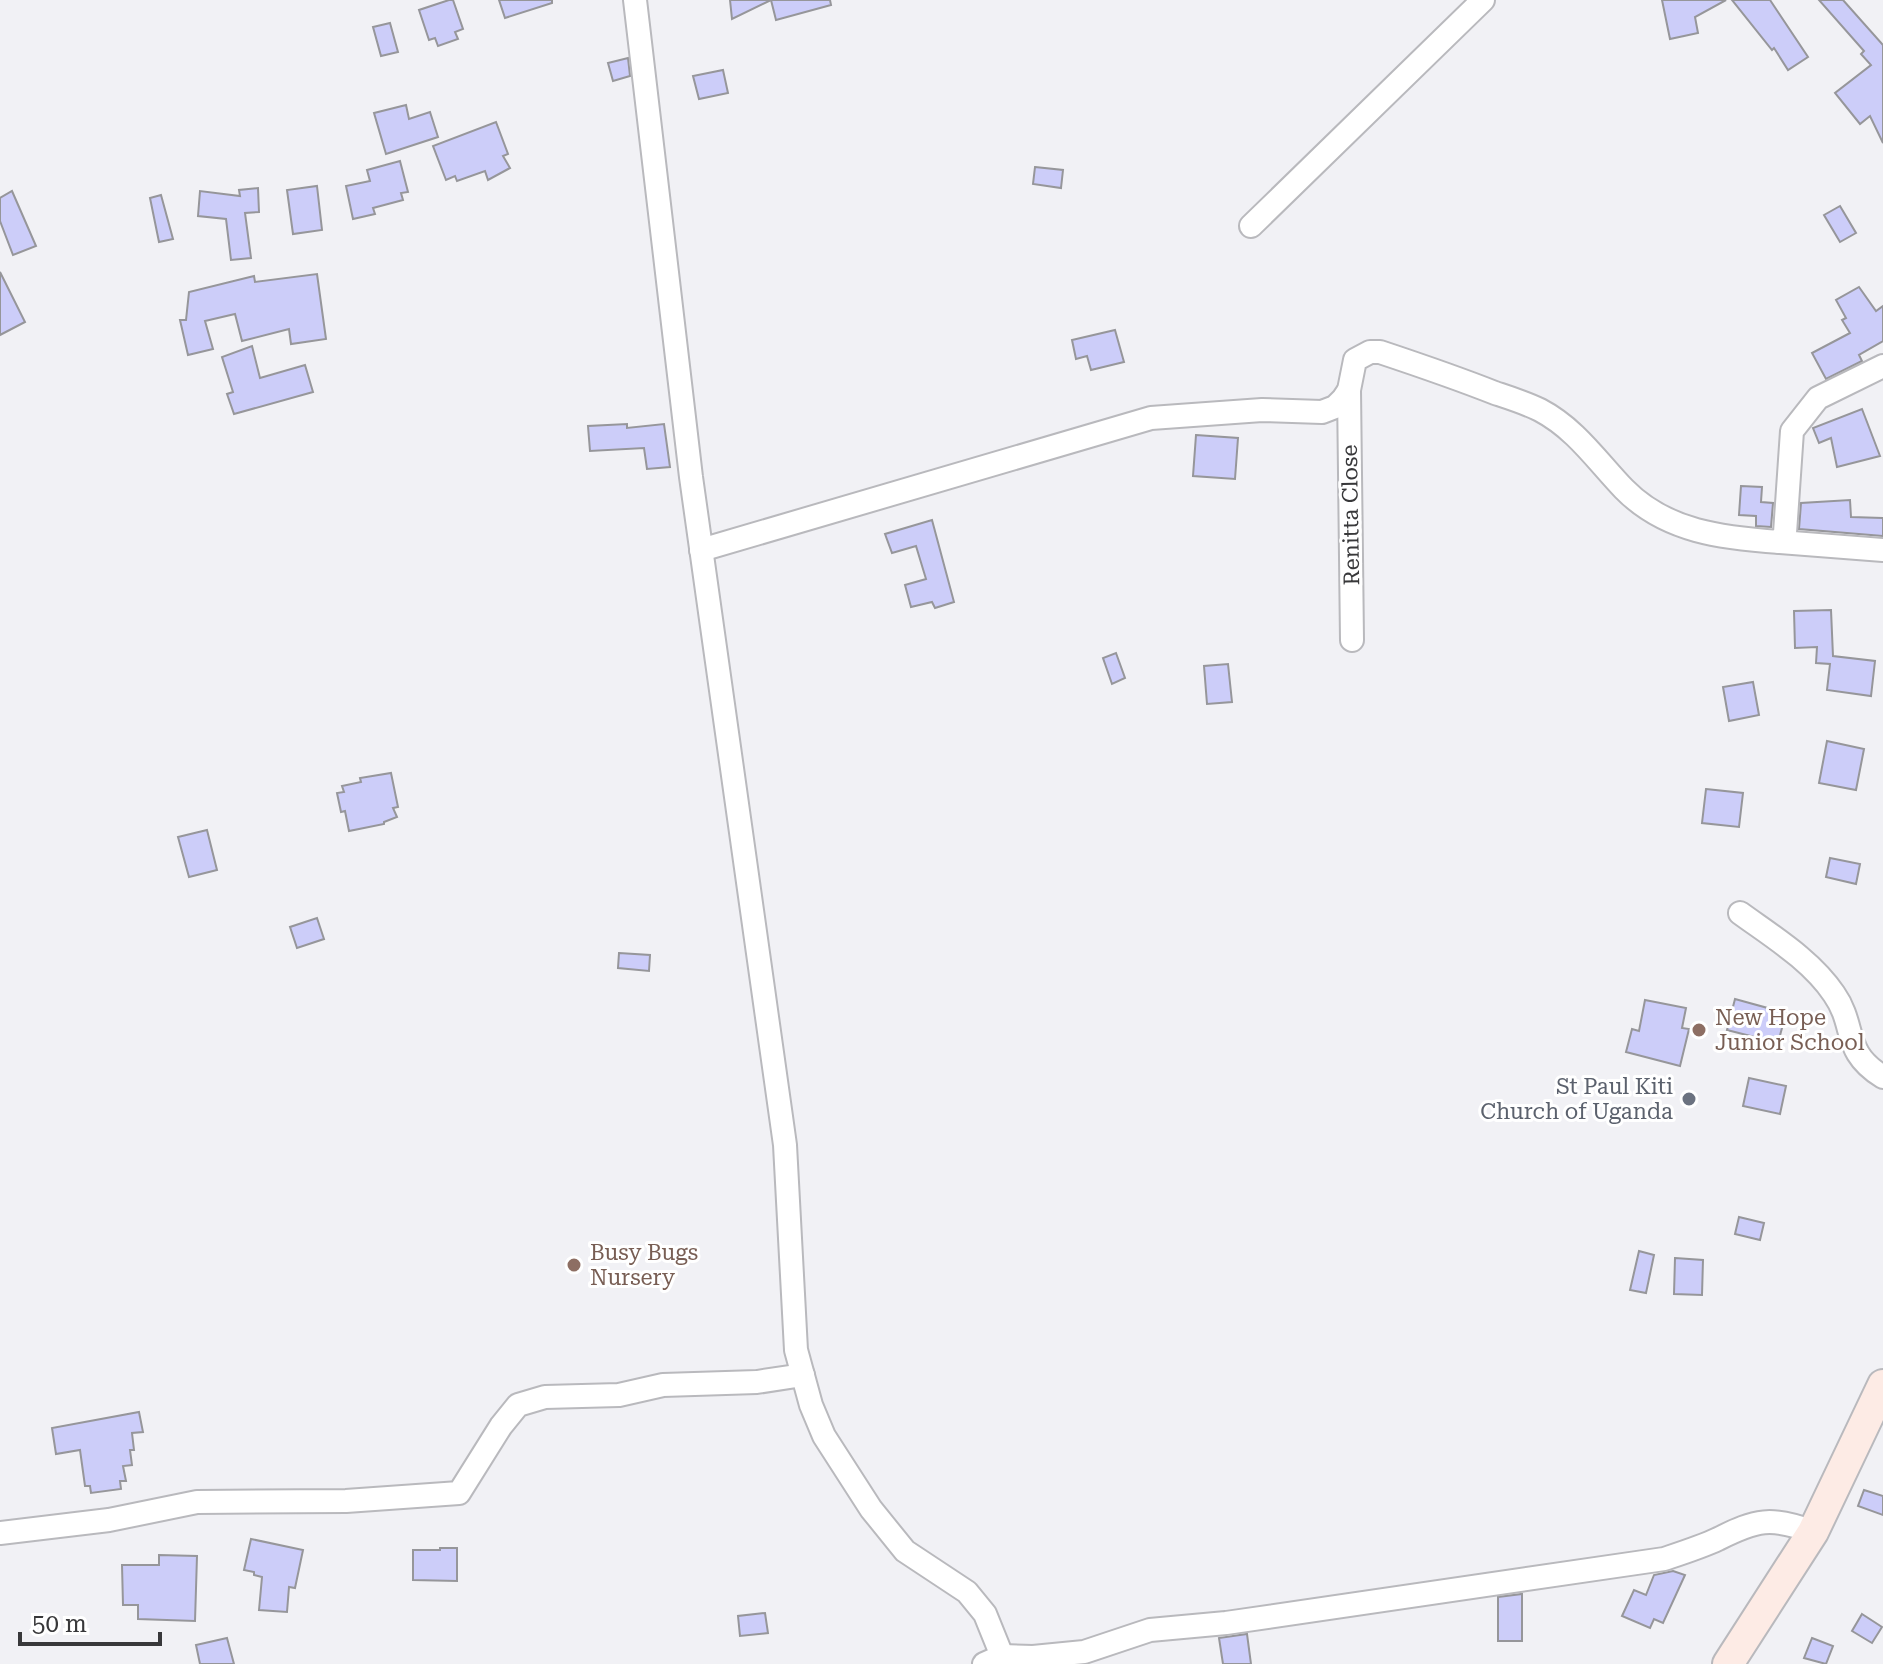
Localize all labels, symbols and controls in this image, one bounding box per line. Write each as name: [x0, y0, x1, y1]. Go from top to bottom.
street label: Renitta Close: [1337, 444, 1364, 586]
place label: New Hope Junior School: [1715, 1005, 1865, 1055]
marker: New Hope Junior School: [1690, 1021, 1708, 1039]
place label: St Paul Kiti Church of Uganda: [1480, 1074, 1673, 1124]
marker: St Paul Kiti Church of Uganda: [1680, 1090, 1698, 1108]
place label: Busy Bugs Nursery: [590, 1240, 698, 1290]
marker: Busy Bugs Nursery: [565, 1256, 583, 1274]
scale bar: [20, 1596, 160, 1646]
text: 50 m: [32, 1610, 87, 1638]

